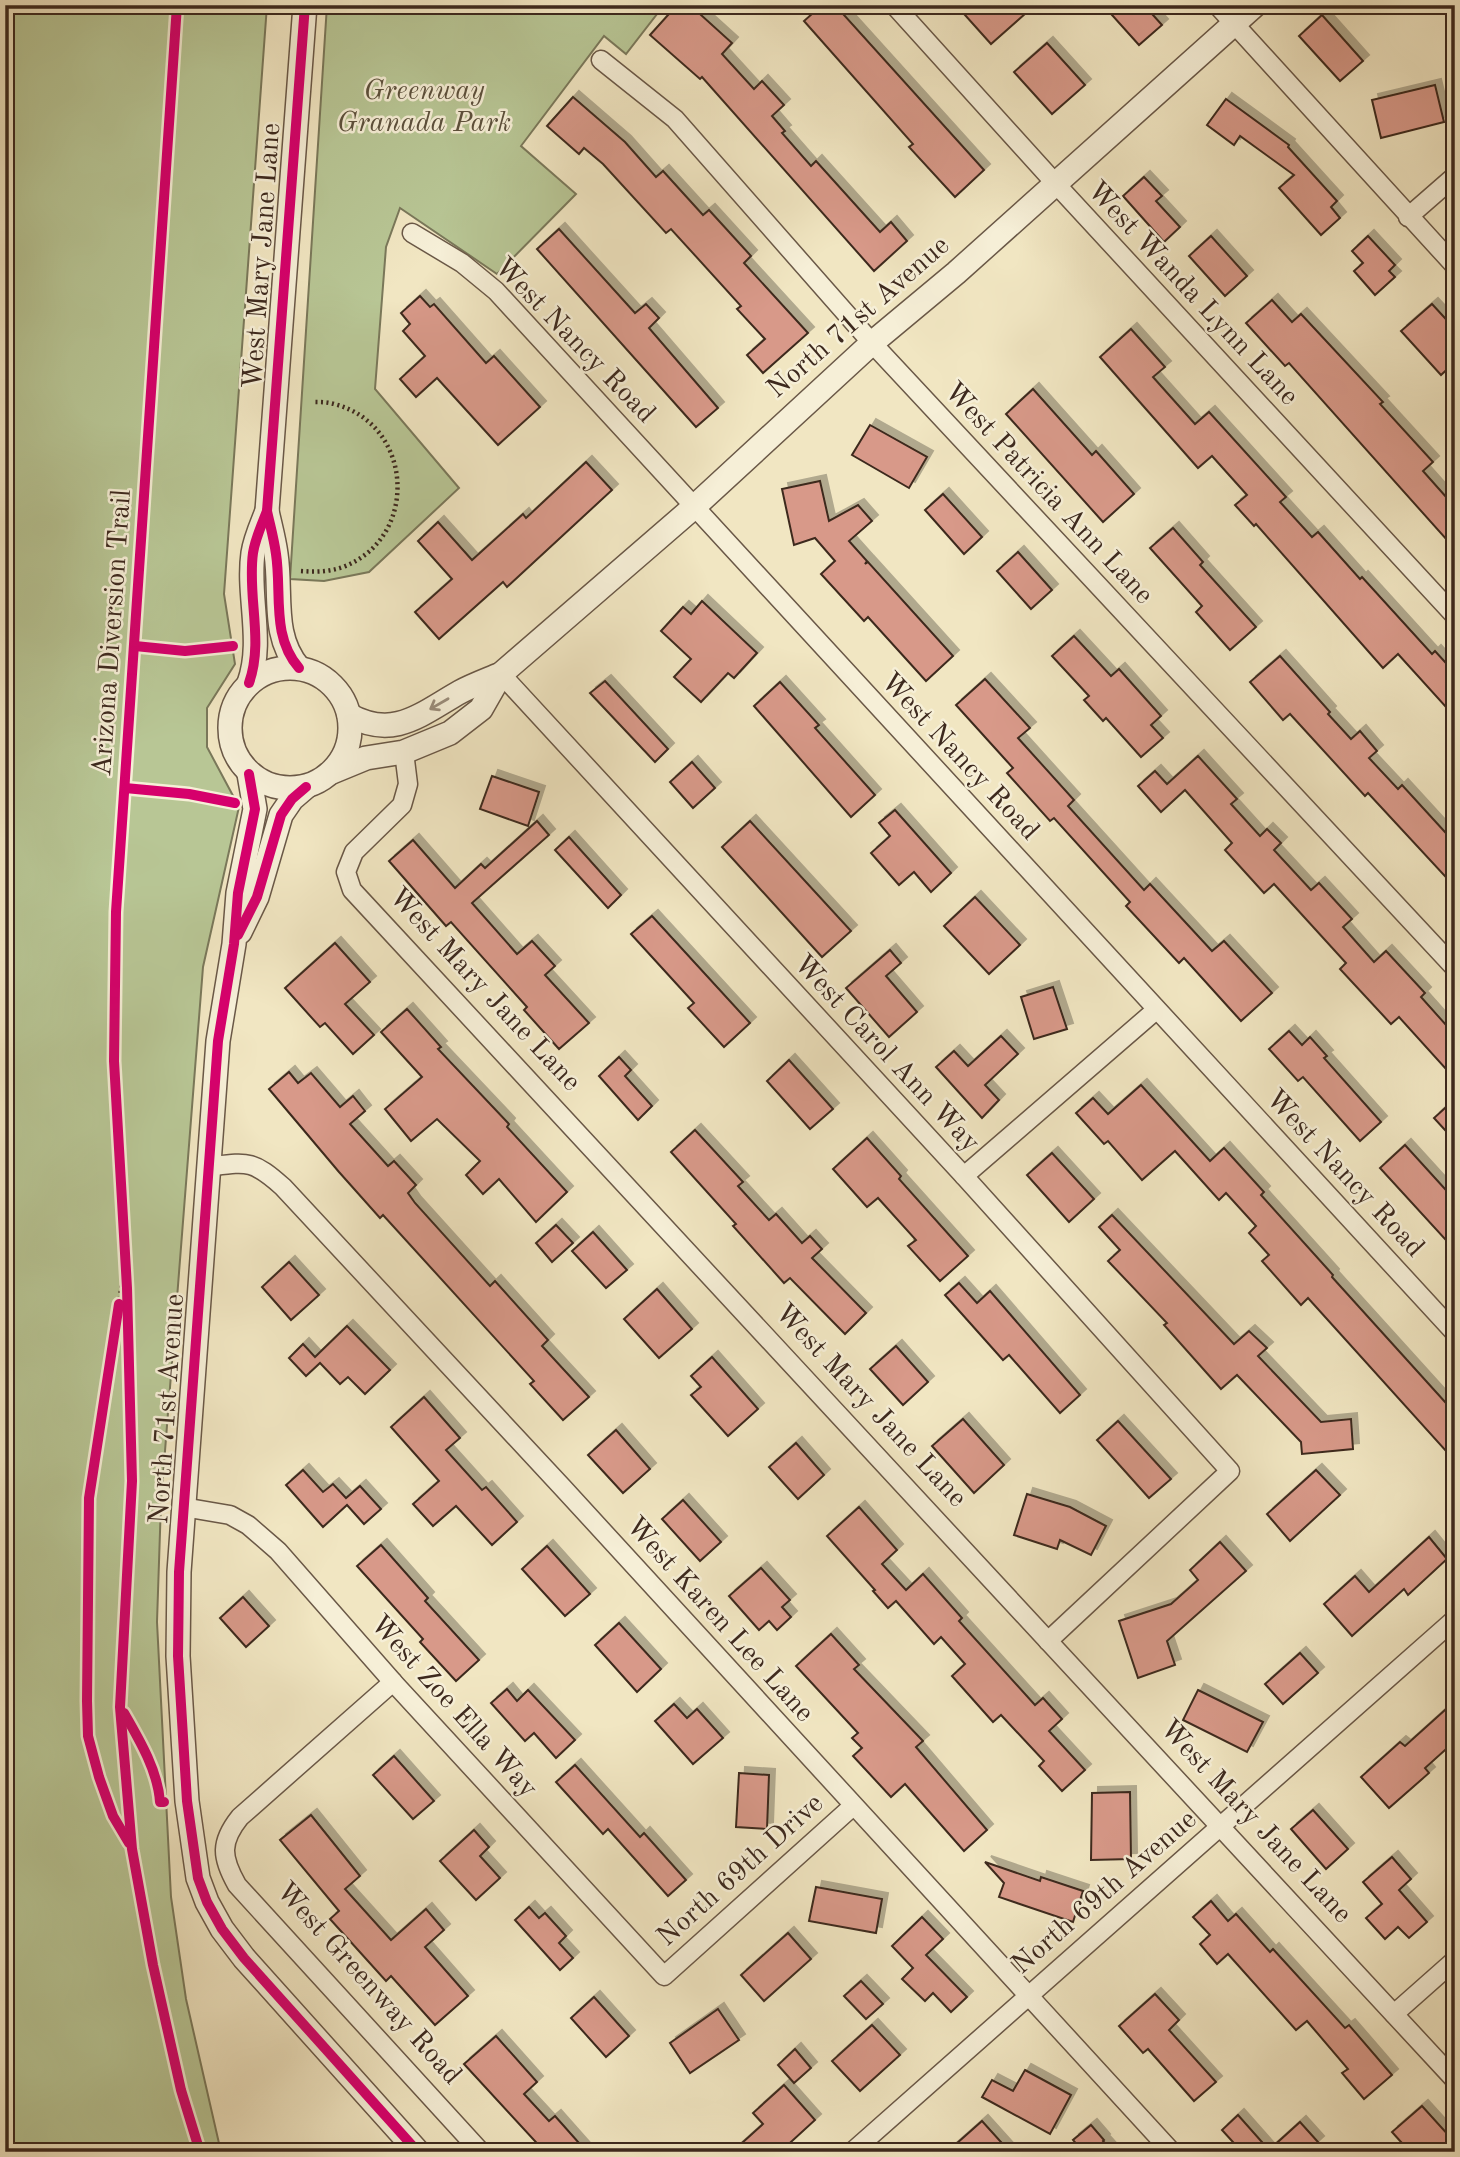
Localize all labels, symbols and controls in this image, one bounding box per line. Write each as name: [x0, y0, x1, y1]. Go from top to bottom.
park label: Greenway Granada Park: [337, 78, 511, 138]
street label: West Mary Jane Lane: [240, 122, 286, 390]
street label: West Wanda Lynn Lane: [1081, 177, 1303, 411]
street label: North 71st Avenue: [763, 232, 955, 404]
street label: West Nancy Road: [488, 253, 660, 429]
street label: West Patricia Ann Lane: [938, 378, 1158, 610]
street label: Arizona Diversion Trail: [89, 489, 137, 777]
street label: West Nancy Road: [875, 668, 1043, 846]
one-way arrow: [430, 697, 450, 711]
street label: West Mary Jane Lane: [383, 883, 585, 1097]
street label: West Carol Ann Way: [788, 950, 985, 1158]
street label: West Nancy Road: [1260, 1085, 1428, 1263]
street label: North 71st Avenue: [146, 1293, 190, 1525]
street label: West Mary Jane Lane: [769, 1299, 971, 1513]
street label: West Karen Lee Lane: [620, 1512, 818, 1728]
street label: West Zoe Ella Way: [364, 1610, 542, 1804]
street label: West Mary Jane Lane: [1154, 1715, 1356, 1929]
street label: North 69th Drive: [653, 1790, 829, 1952]
street label: North 69th Avenue: [1007, 1806, 1203, 1980]
street label: West Greenway Road: [270, 1877, 466, 2091]

